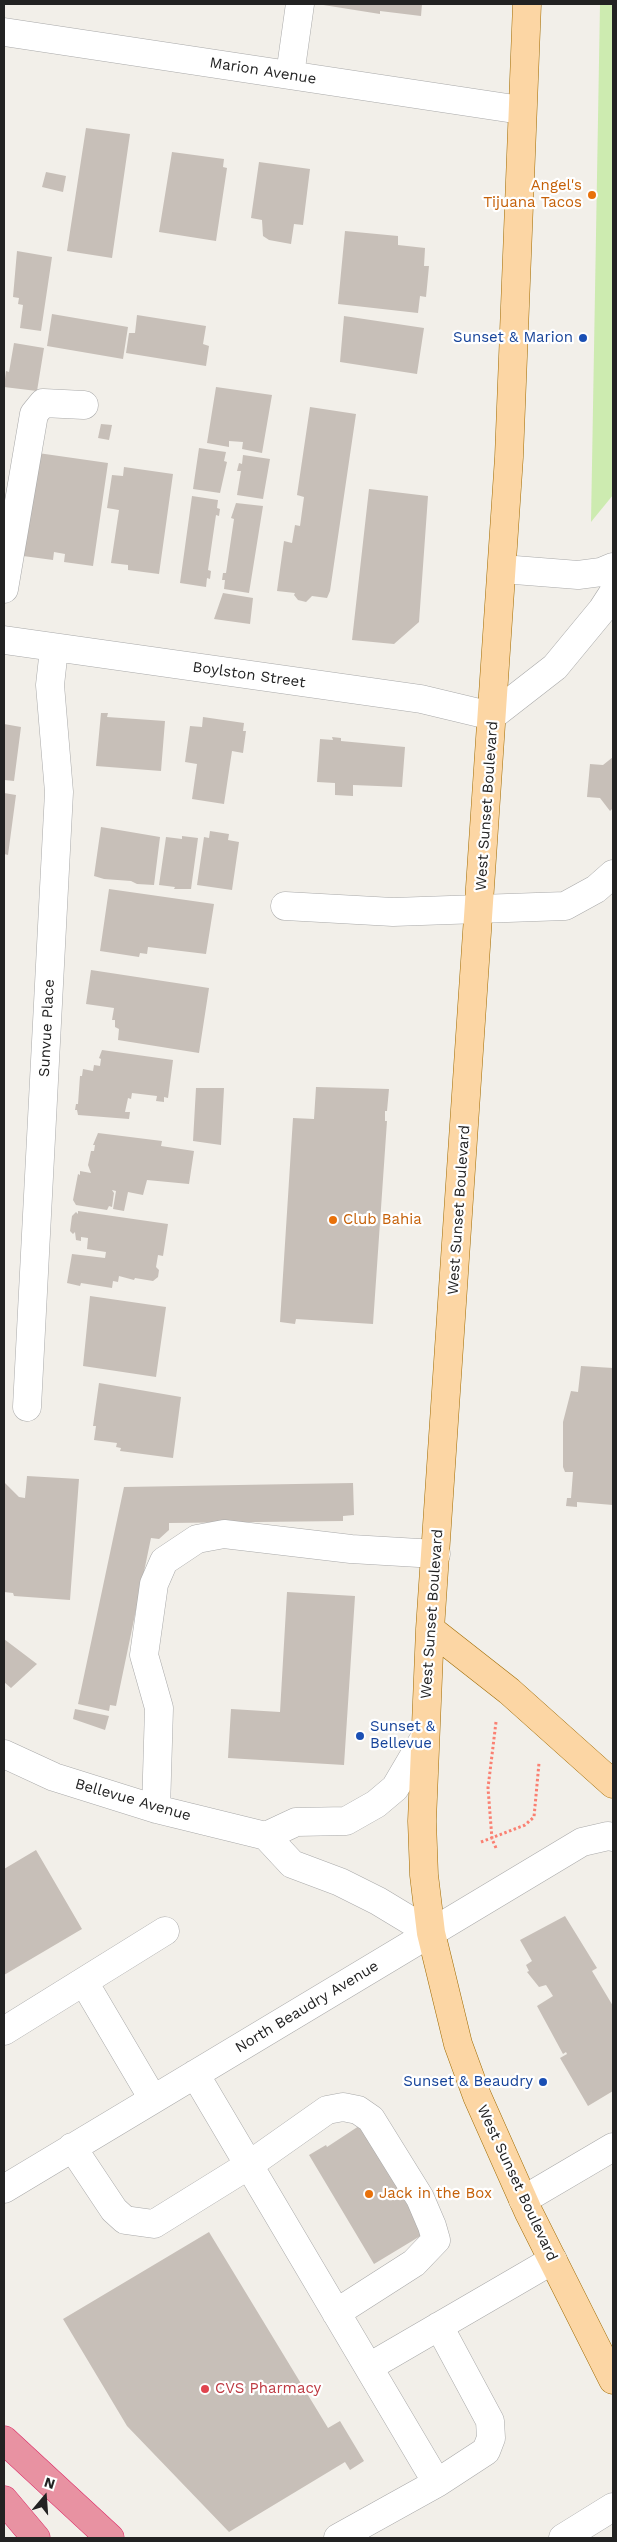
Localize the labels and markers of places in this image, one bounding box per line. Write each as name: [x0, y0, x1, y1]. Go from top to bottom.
place label: Angel's Tijuana Tacos: [483, 177, 582, 212]
marker: Angel's Tijuana Tacos: [586, 189, 598, 201]
place label: Sunset & Marion: [453, 329, 573, 347]
marker: Sunset & Marion: [577, 332, 589, 344]
place label: Club Bahia: [343, 1211, 422, 1229]
marker: Club Bahia: [327, 1214, 339, 1226]
place label: Sunset & Bellevue: [370, 1718, 435, 1753]
marker: Sunset & Bellevue: [354, 1730, 366, 1742]
place label: Sunset & Beaudry: [403, 2073, 533, 2091]
marker: Sunset & Beaudry: [537, 2076, 549, 2088]
place label: Jack in the Box: [379, 2185, 492, 2203]
marker: Jack in the Box: [363, 2188, 375, 2200]
place label: CVS Pharmacy: [215, 2380, 321, 2398]
marker: CVS Pharmacy: [199, 2383, 211, 2395]

